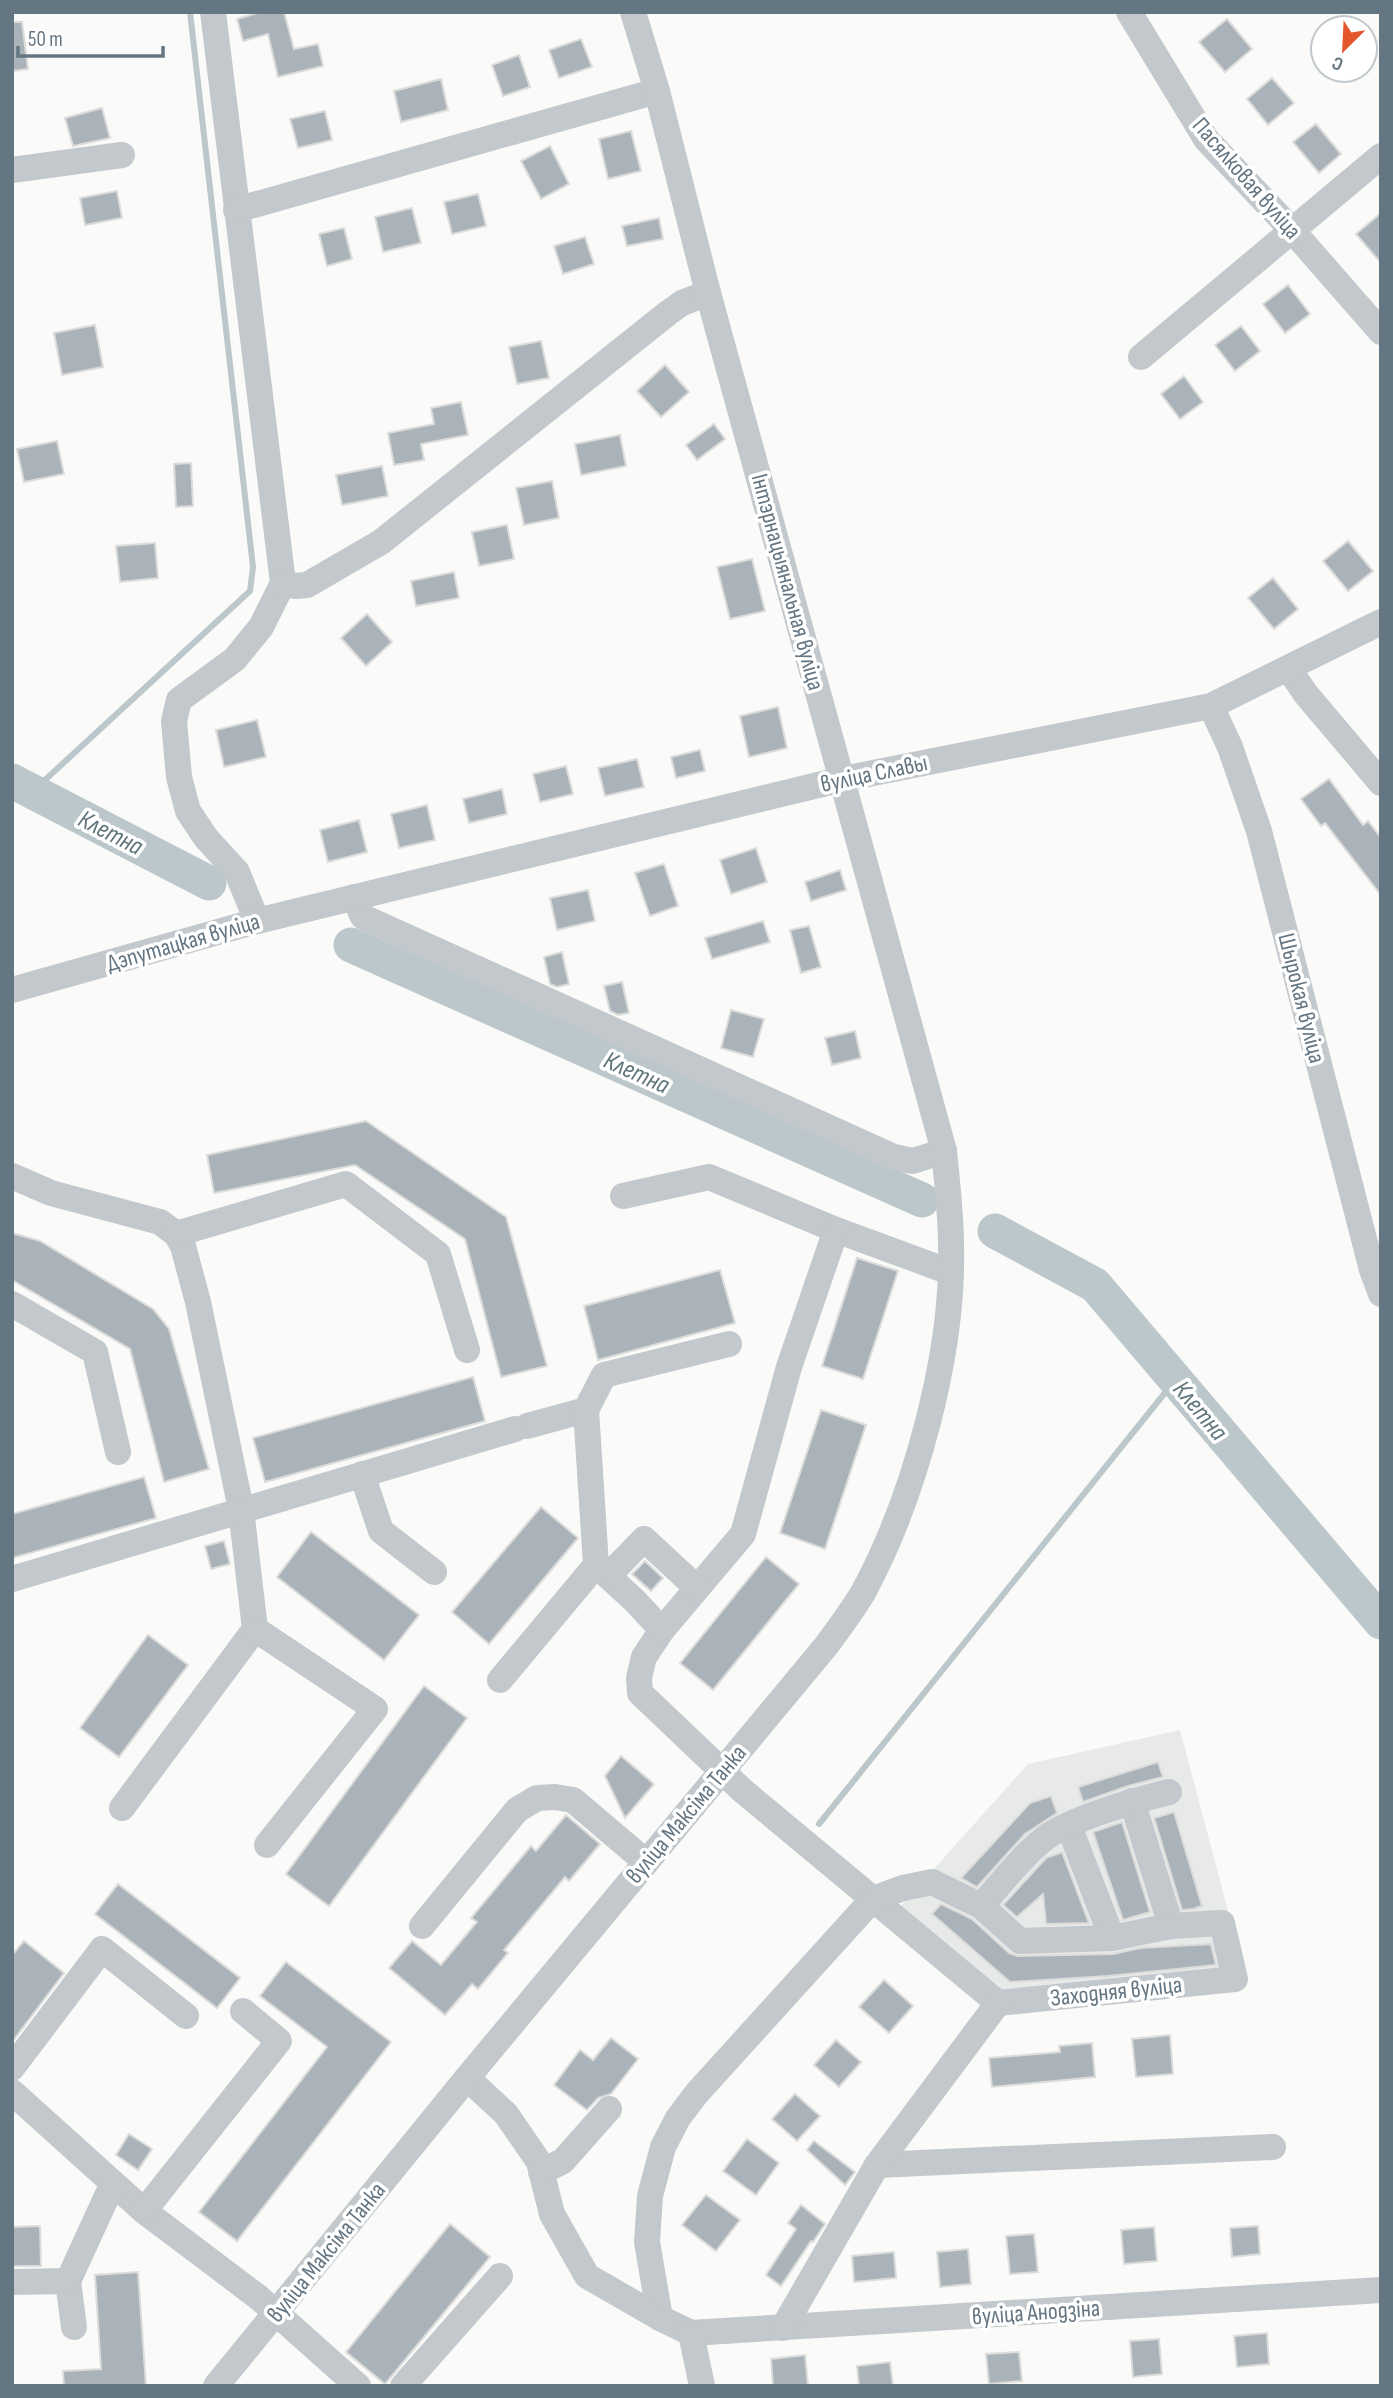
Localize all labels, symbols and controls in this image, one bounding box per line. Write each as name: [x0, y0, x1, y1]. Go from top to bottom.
scale bar: [18, 14, 163, 58]
north arrow: [1309, 14, 1379, 84]
text: 50 m: [28, 27, 63, 52]
text: С: [1328, 51, 1347, 76]
street label: Пасялковая вуліца: [1186, 112, 1307, 245]
street label: Інтэрнацыянальная вуліца: [745, 471, 830, 694]
street label: вуліца Славы: [818, 748, 930, 799]
water label: Клетна: [73, 804, 148, 863]
street label: Дэпутацкая вуліца: [103, 907, 263, 978]
street label: Шырокая вуліца: [1271, 930, 1332, 1066]
water label: Клетна: [599, 1045, 674, 1102]
water label: Клетна: [1166, 1375, 1234, 1447]
street label: вуліца Максіма Танка: [620, 1739, 753, 1890]
street label: Заходняя вуліца: [1049, 1970, 1183, 2013]
street label: вуліца Максіма Танка: [261, 2176, 392, 2328]
street label: вуліца Анодзіна: [971, 2294, 1101, 2331]

